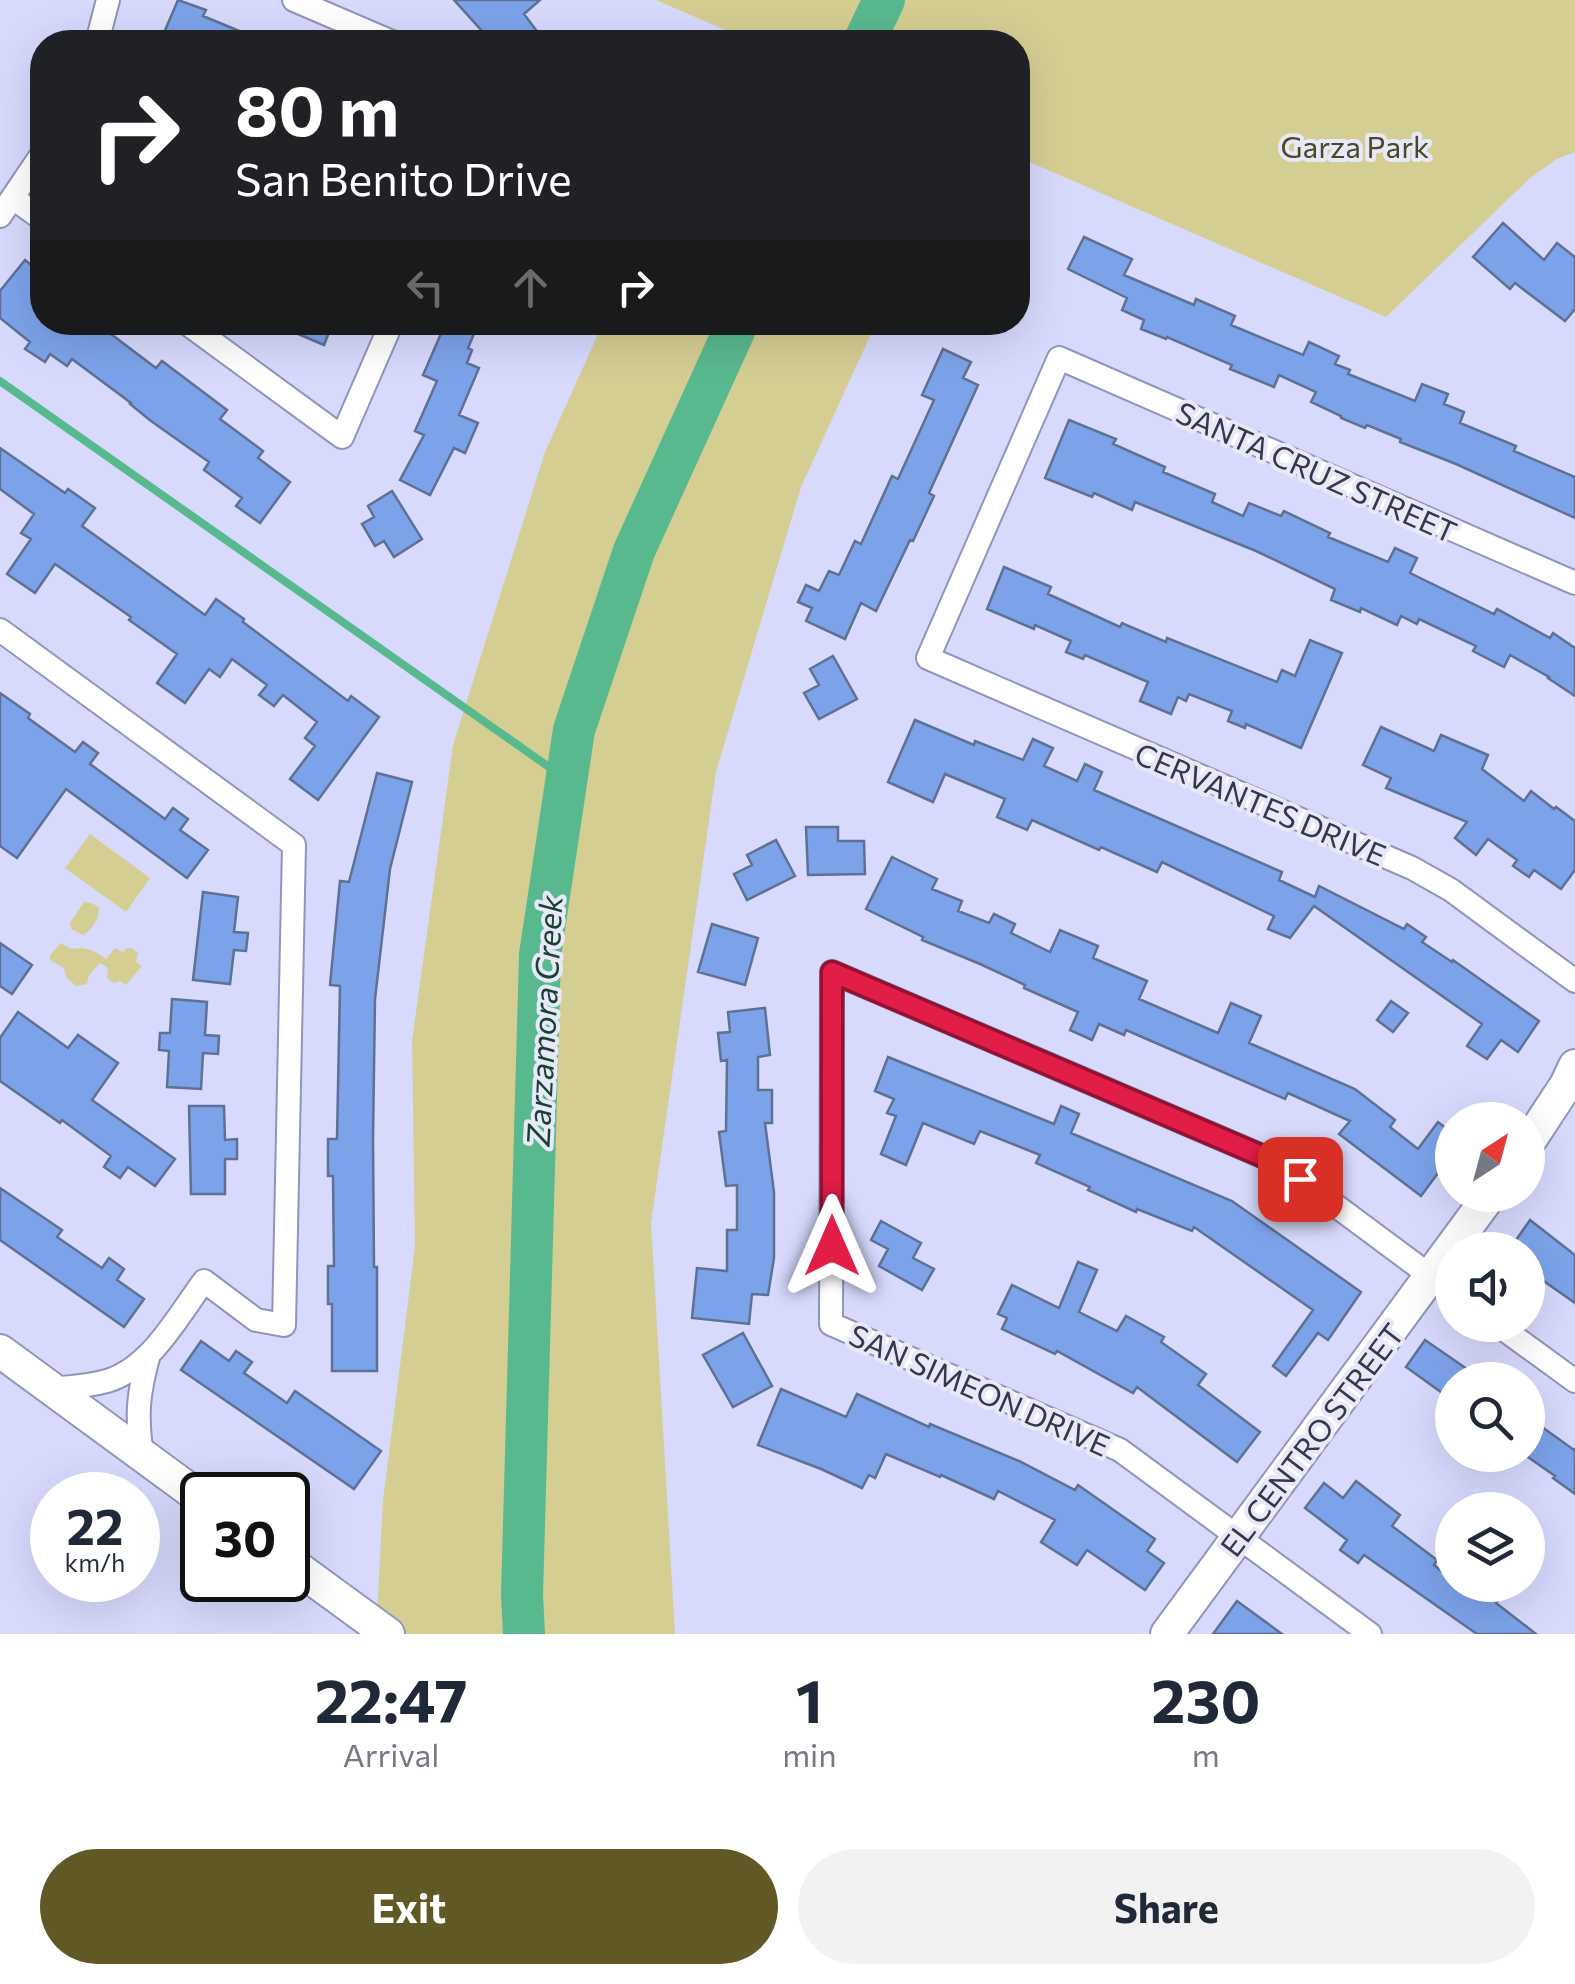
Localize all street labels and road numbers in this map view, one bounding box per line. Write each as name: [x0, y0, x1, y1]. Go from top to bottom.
street label: SANTA CRUZ STREET: [1171, 392, 1463, 550]
street label: CERVANTES DRIVE: [1130, 733, 1392, 873]
street label: SAN SIMEON DRIVE: [844, 1315, 1116, 1463]
street label: EL CENTRO STREET: [1211, 1315, 1411, 1563]

